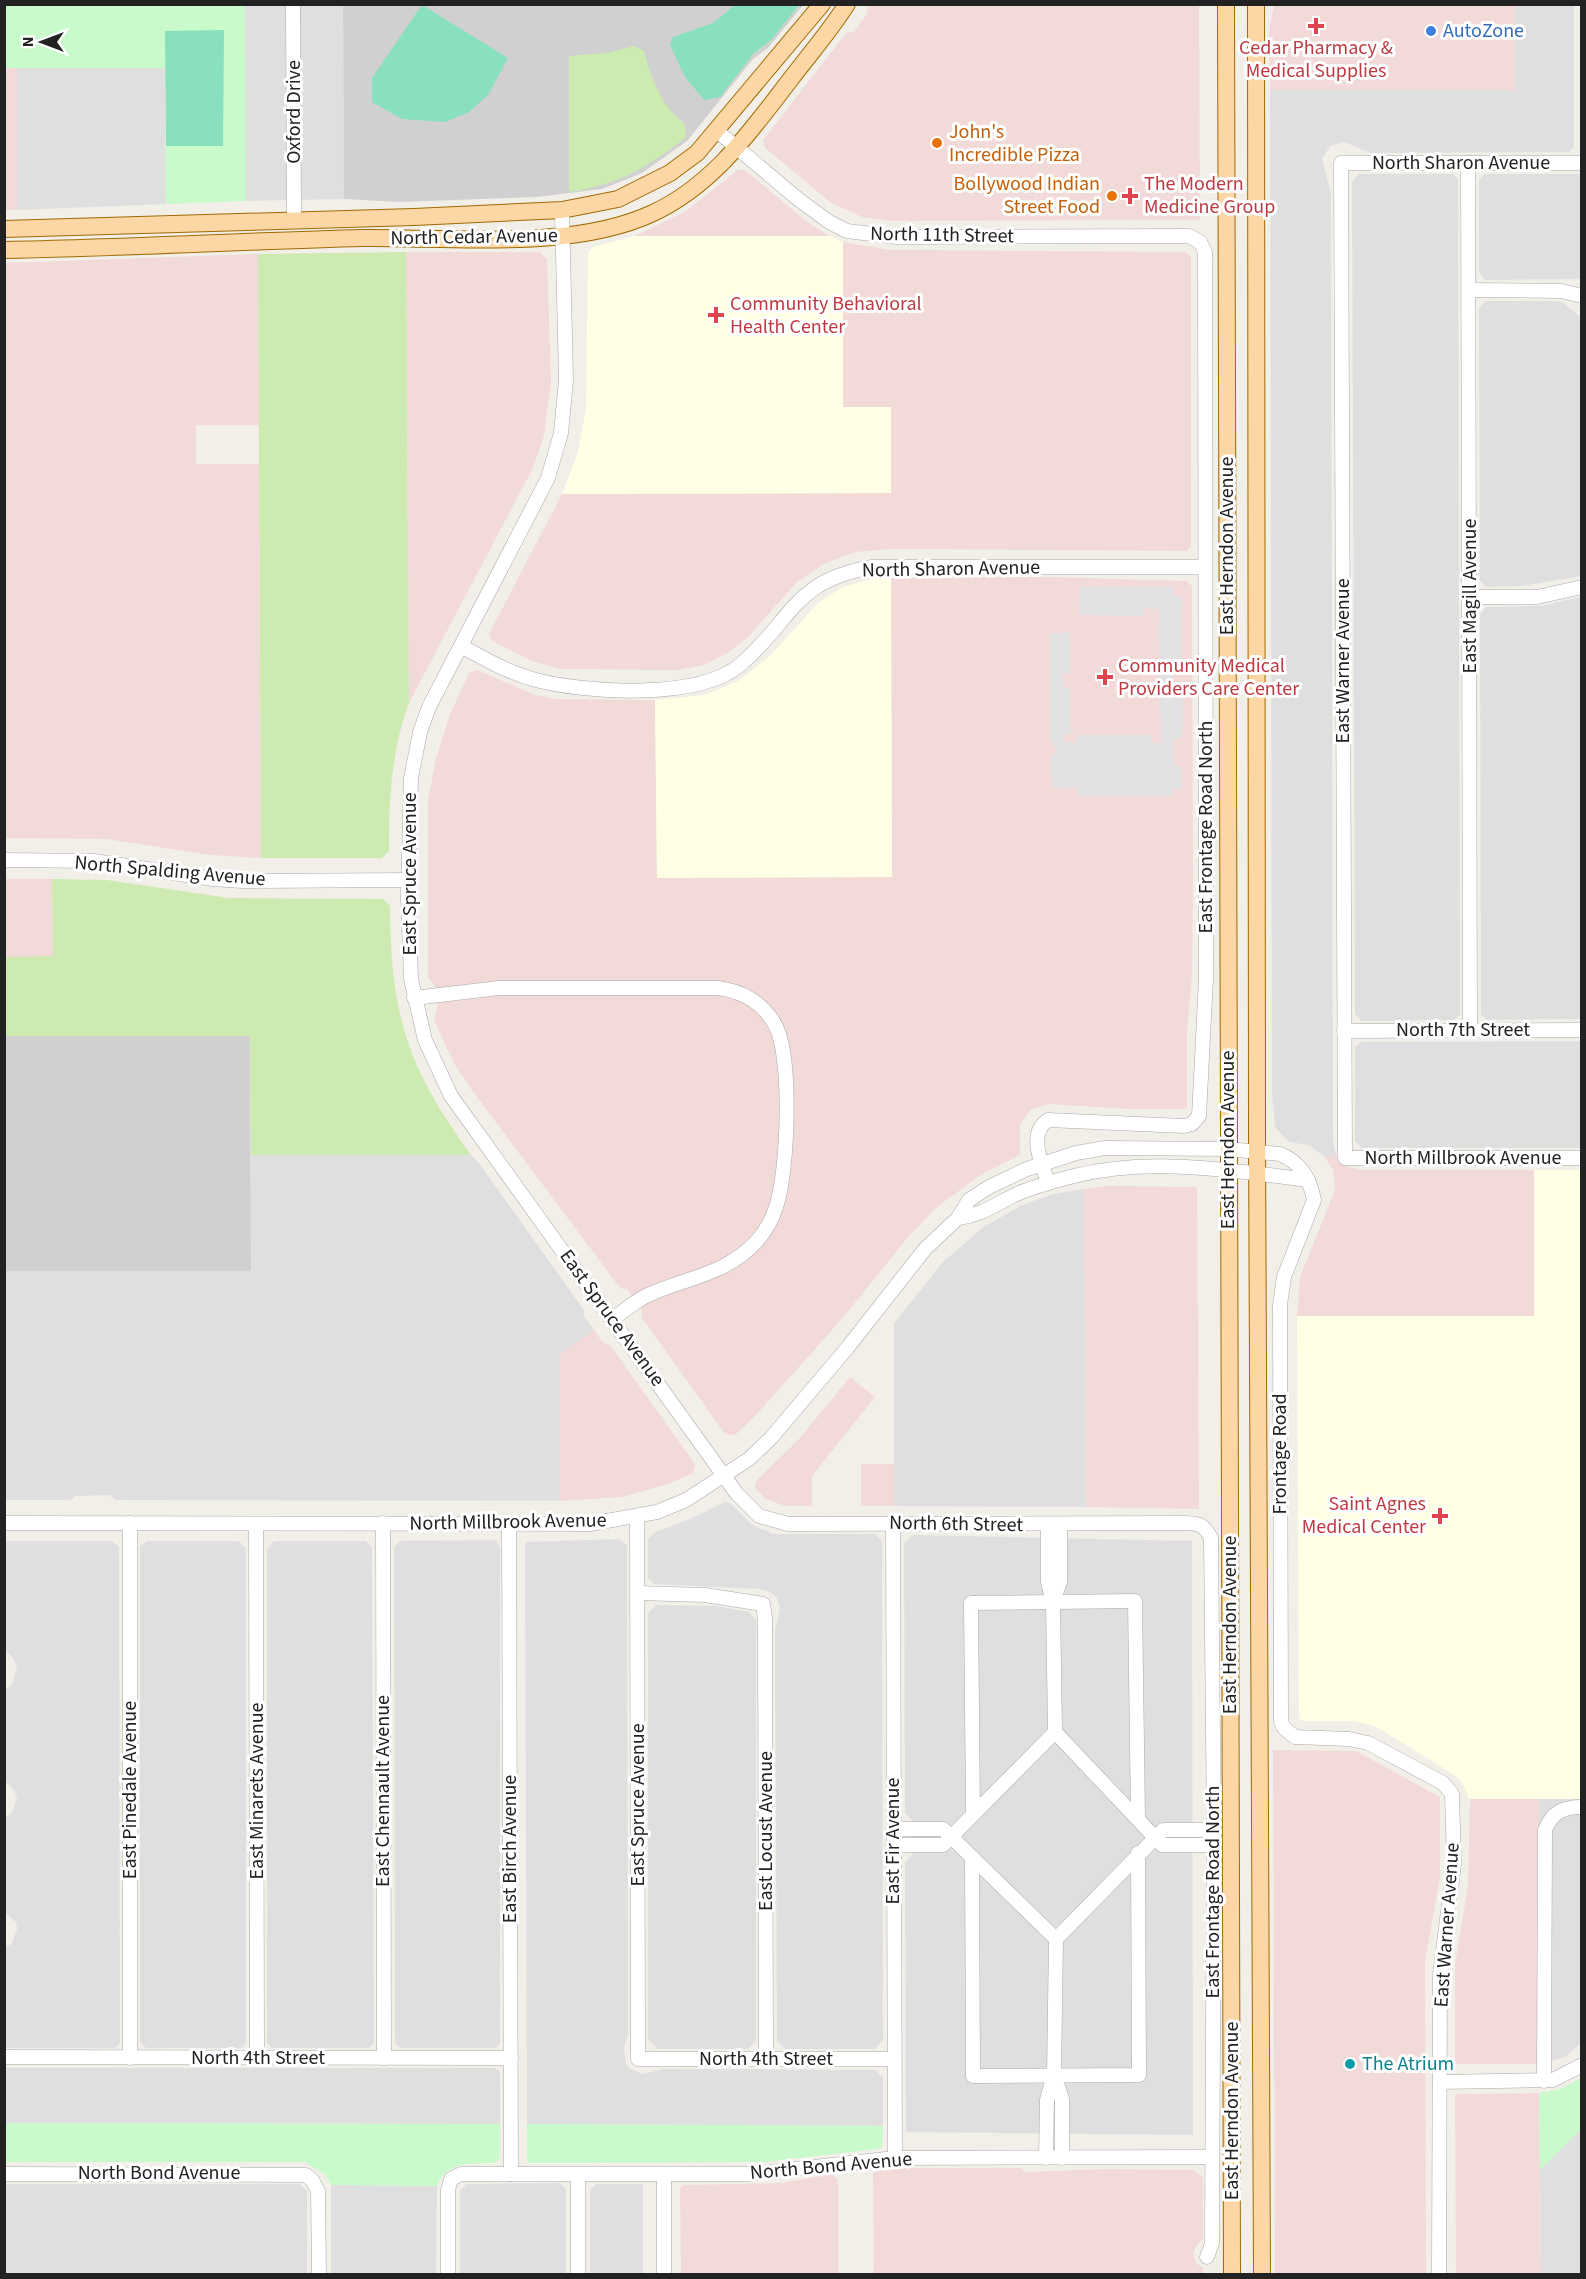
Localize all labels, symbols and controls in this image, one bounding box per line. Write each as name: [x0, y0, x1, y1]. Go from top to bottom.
north arrow: [12, 12, 72, 72]
place label: AutoZone: [1443, 17, 1524, 45]
marker: Cedar Pharmacy & Medical Supplies: [1309, 19, 1323, 33]
marker: AutoZone: [1424, 24, 1438, 38]
place label: Cedar Pharmacy & Medical Supplies: [1239, 34, 1393, 85]
text: N: [17, 37, 39, 47]
street label: Oxford Drive: [280, 60, 308, 164]
place label: John's Incredible Pizza: [949, 118, 1080, 169]
marker: John's Incredible Pizza: [930, 136, 944, 150]
street label: North Sharon Avenue: [1372, 149, 1550, 177]
place label: Bollywood Indian Street Food: [954, 170, 1100, 221]
place label: The Modern Medicine Group: [1144, 170, 1275, 221]
marker: The Modern Medicine Group: [1121, 187, 1139, 205]
marker: Bollywood Indian Street Food: [1105, 189, 1119, 203]
street label: North 11th Street: [870, 220, 1014, 250]
street label: North Cedar Avenue: [390, 222, 558, 252]
place label: Community Behavioral Health Center: [730, 290, 922, 341]
marker: Community Behavioral Health Center: [707, 306, 725, 324]
street label: East Herndon Avenue: [1213, 457, 1241, 635]
street label: East Magill Avenue: [1456, 519, 1484, 673]
street label: North Sharon Avenue: [862, 553, 1040, 585]
street label: East Warner Avenue: [1329, 578, 1357, 744]
place label: Community Medical Providers Care Center: [1118, 652, 1299, 703]
marker: Community Medical Providers Care Center: [1096, 668, 1114, 686]
street label: East Frontage Road North: [1192, 721, 1220, 933]
street label: East Spruce Avenue: [396, 792, 424, 956]
street label: North Spalding Avenue: [73, 849, 267, 893]
street label: North 7th Street: [1396, 1016, 1530, 1044]
street label: East Herndon Avenue: [1214, 1051, 1242, 1229]
street label: North Millbrook Avenue: [1364, 1144, 1562, 1172]
street label: East Spruce Avenue: [553, 1244, 671, 1392]
street label: Frontage Road: [1266, 1393, 1294, 1515]
place label: Saint Agnes Medical Center: [1302, 1490, 1426, 1541]
street label: North Millbrook Avenue: [409, 1506, 607, 1538]
marker: Saint Agnes Medical Center: [1431, 1507, 1449, 1525]
street label: North 6th Street: [889, 1509, 1023, 1539]
street label: East Herndon Avenue: [1216, 1536, 1244, 1714]
street label: East Chennault Avenue: [369, 1695, 397, 1887]
street label: East Pinedale Avenue: [116, 1701, 144, 1879]
street label: East Minarets Avenue: [243, 1702, 271, 1879]
street label: East Spruce Avenue: [624, 1723, 652, 1887]
street label: East Locust Avenue: [752, 1751, 780, 1911]
street label: East Birch Avenue: [496, 1775, 524, 1923]
street label: East Fir Avenue: [879, 1778, 907, 1904]
street label: East Frontage Road North: [1199, 1786, 1227, 1998]
street label: East Warner Avenue: [1427, 1842, 1467, 2008]
street label: East Herndon Avenue: [1218, 2022, 1246, 2200]
street label: North 4th Street: [191, 2044, 325, 2072]
street label: North 4th Street: [699, 2045, 833, 2073]
place label: The Atrium: [1362, 2050, 1454, 2078]
marker: The Atrium: [1343, 2057, 1357, 2071]
street label: North Bond Avenue: [749, 2145, 913, 2187]
street label: North Bond Avenue: [78, 2159, 240, 2187]

